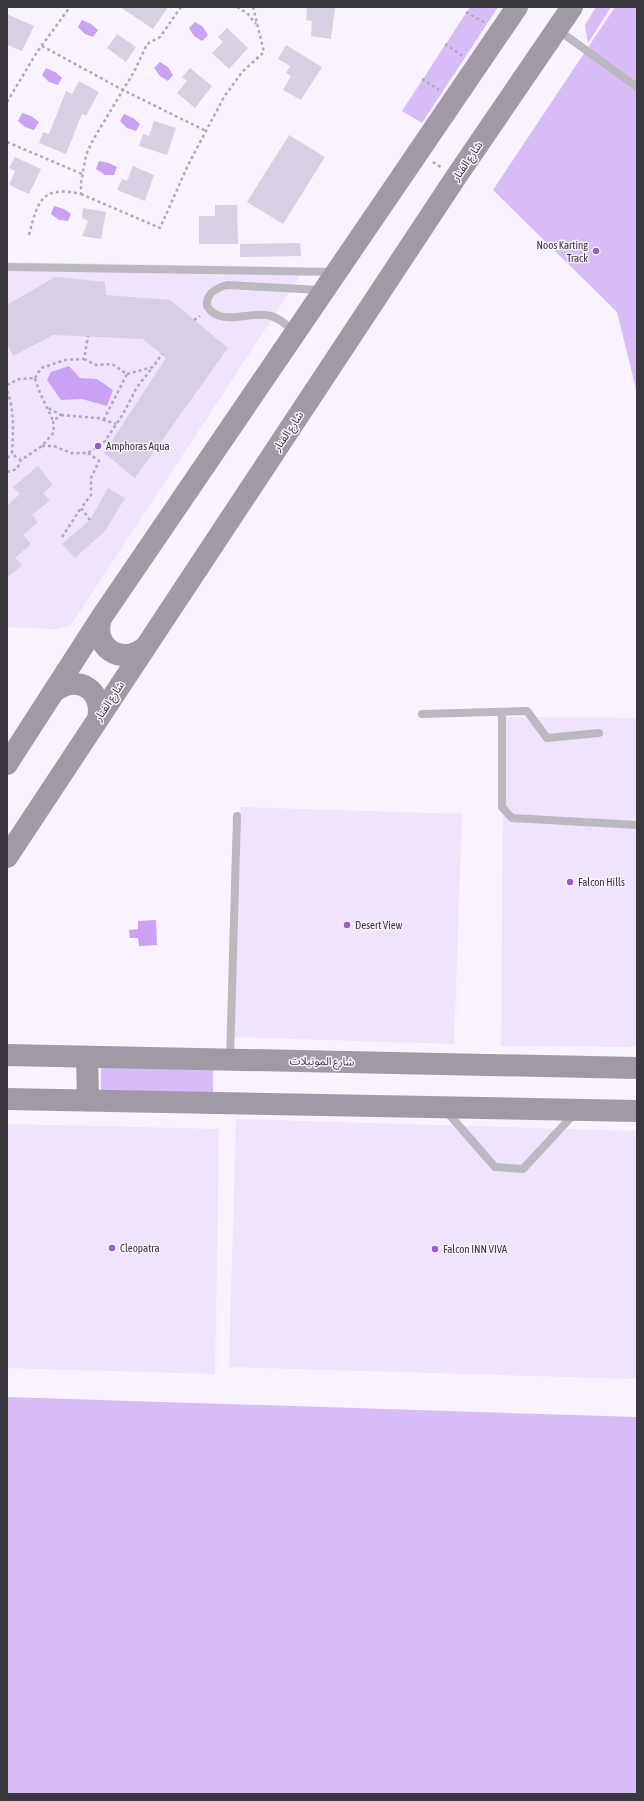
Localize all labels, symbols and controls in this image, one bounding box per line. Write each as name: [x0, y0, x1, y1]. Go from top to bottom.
street label: شارع الفنار: [449, 139, 486, 185]
place label: Noos Karting Track: [537, 239, 588, 264]
marker: Noos Karting Track: [591, 246, 601, 256]
street label: شارع الفنار: [270, 409, 307, 455]
place label: Amphoras Aqua: [106, 440, 170, 452]
marker: Amphoras Aqua: [93, 441, 103, 451]
street label: شارع الفنار: [91, 679, 128, 725]
place label: Falcon Hills: [578, 876, 625, 888]
marker: Falcon Hills: [565, 877, 575, 887]
place label: Desert View: [355, 919, 403, 931]
marker: Desert View: [342, 920, 352, 930]
street label: شارع الموتيلات: [289, 1054, 355, 1070]
place label: Cleopatra: [120, 1242, 160, 1254]
marker: Cleopatra: [107, 1243, 117, 1253]
place label: Falcon INN VIVA: [443, 1243, 508, 1255]
marker: Falcon INN VIVA: [430, 1244, 440, 1254]

